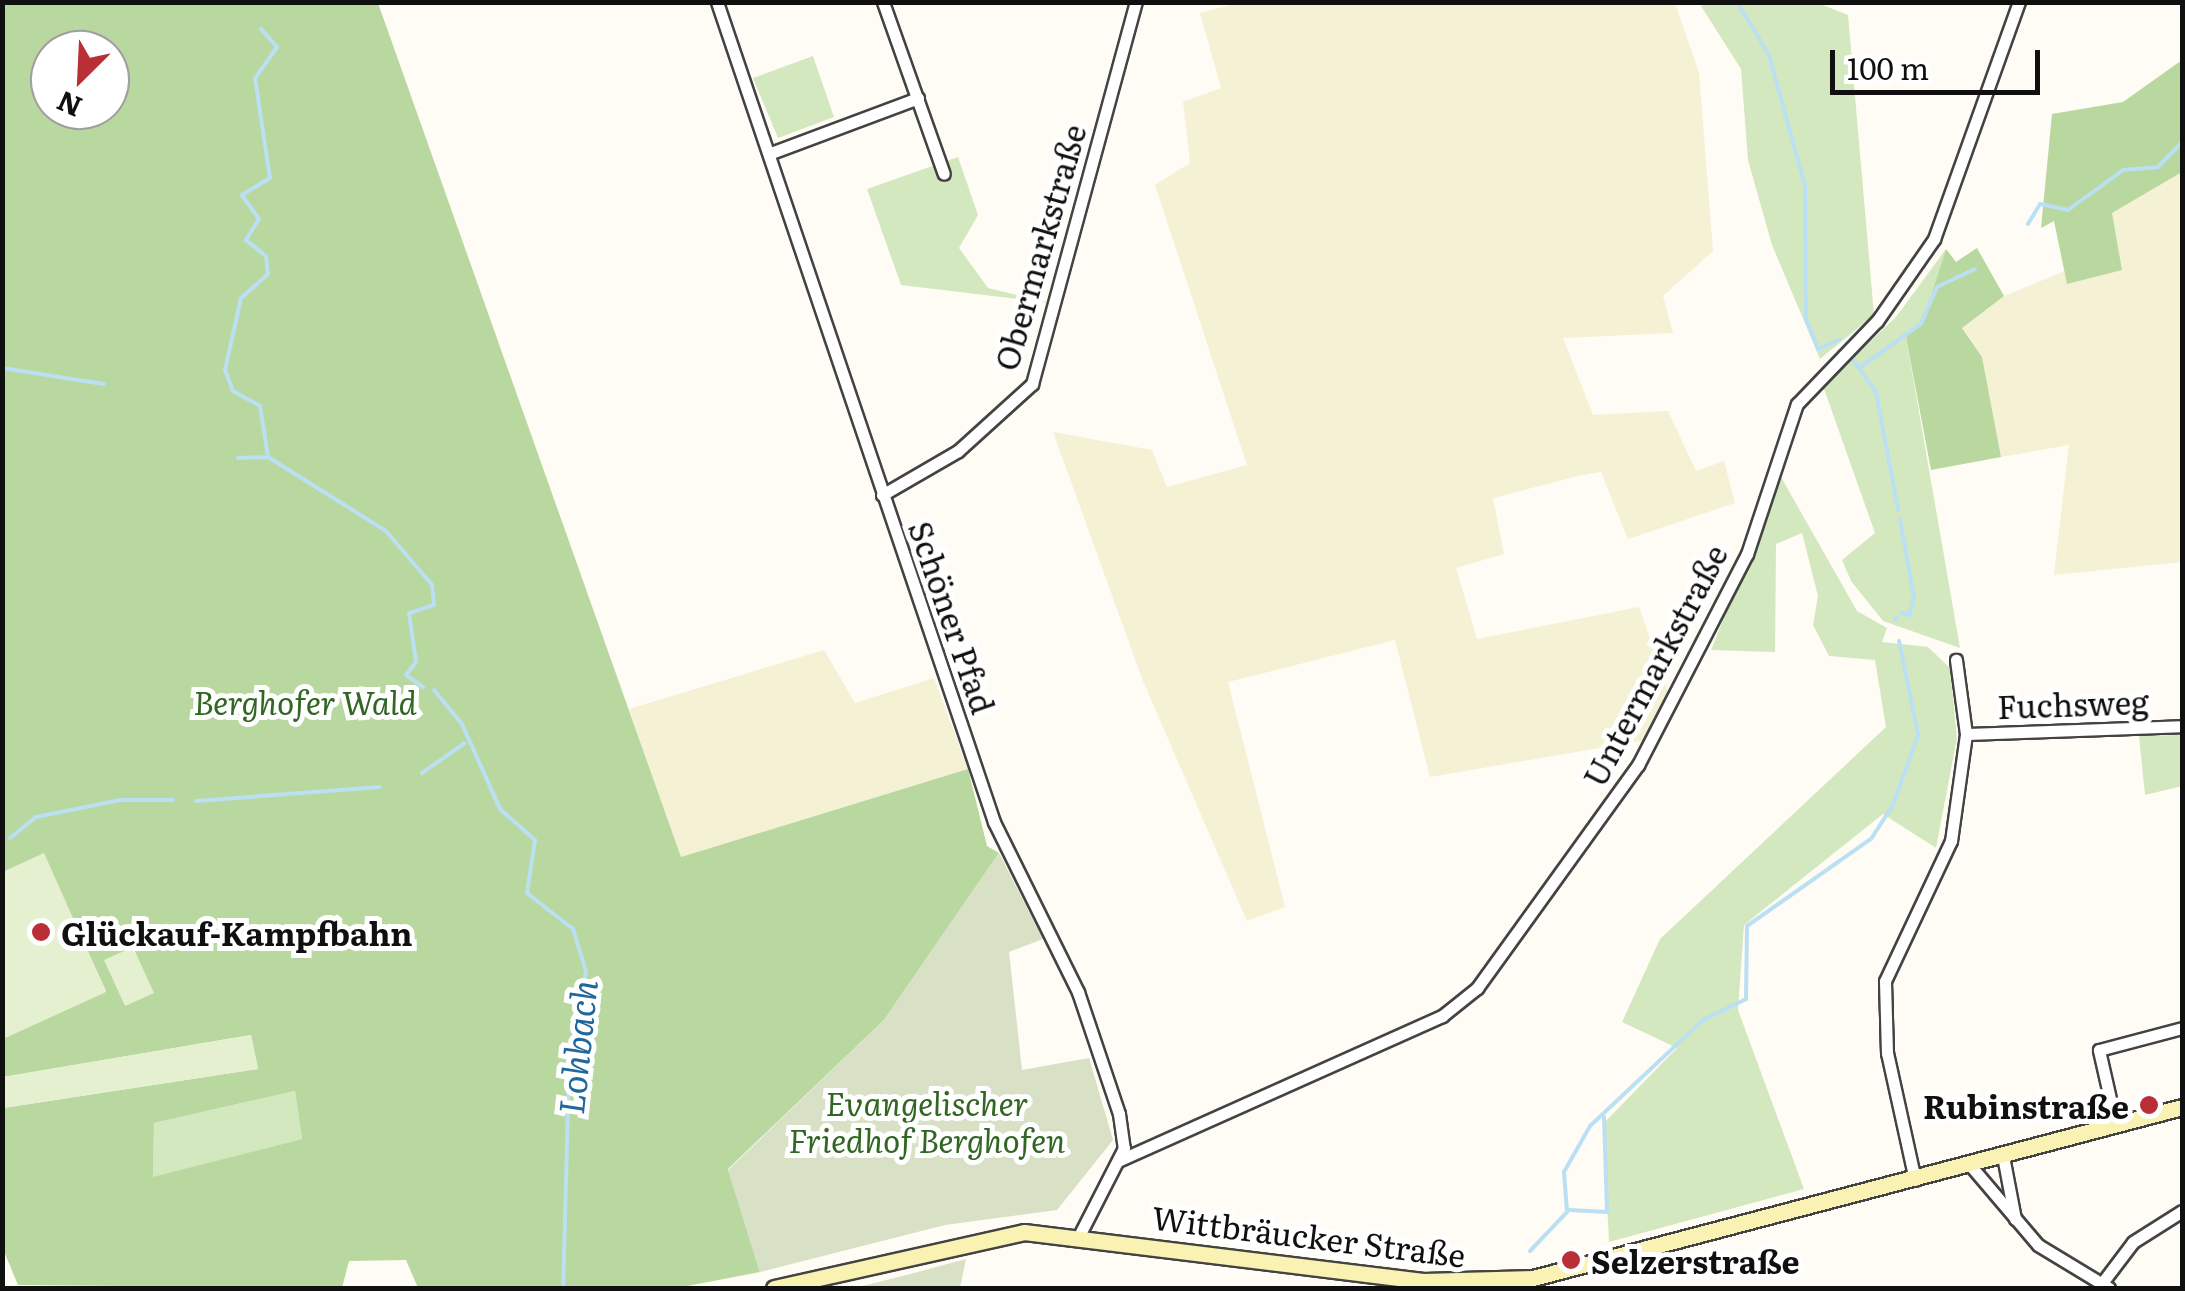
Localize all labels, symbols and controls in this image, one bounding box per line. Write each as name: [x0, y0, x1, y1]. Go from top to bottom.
north arrow: [30, 30, 130, 130]
scale bar: [1835, 30, 2045, 92]
text: 100 m: [1847, 45, 1929, 89]
text: N: [49, 82, 88, 130]
street label: Obermarkstraße: [986, 120, 1092, 374]
street label: Schöner Pfad: [902, 516, 1004, 718]
street label: Untermarkstraße: [1574, 537, 1734, 793]
street label: Fuchsweg: [1996, 681, 2150, 725]
park label: Berghofer Wald: [193, 682, 417, 720]
place label: Glückauf-Kampfbahn: [61, 913, 413, 951]
marker: Glückauf-Kampfbahn: [30, 921, 52, 943]
water label: Lohbach: [548, 978, 604, 1116]
park label: Evangelischer Friedhof Berghofen: [789, 1084, 1065, 1159]
place label: Rubinstraße: [1923, 1086, 2129, 1124]
marker: Rubinstraße: [2138, 1094, 2160, 1116]
street label: Wittbräucker Straße: [1150, 1197, 1468, 1273]
place label: Selzerstraße: [1591, 1241, 1800, 1279]
marker: Selzerstraße: [1560, 1249, 1582, 1271]

